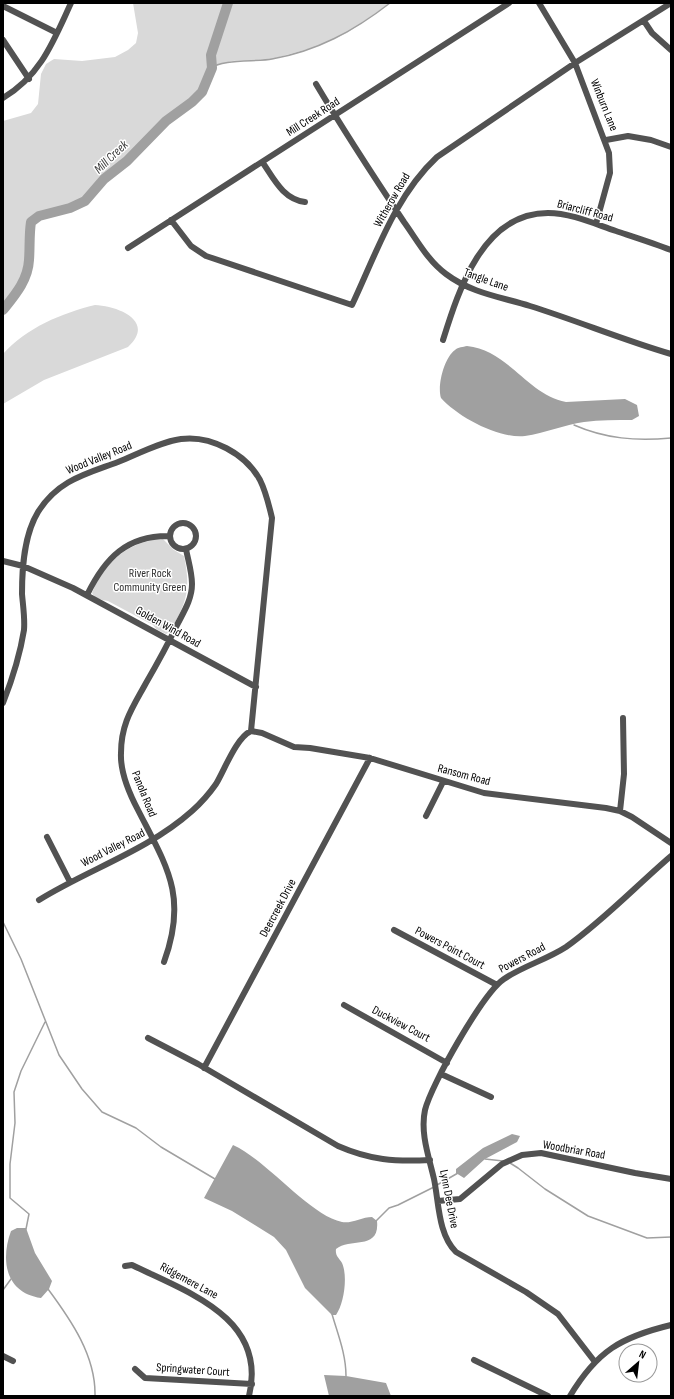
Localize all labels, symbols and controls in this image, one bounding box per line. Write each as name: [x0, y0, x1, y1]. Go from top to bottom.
street label: Winburn Lane: [587, 77, 621, 133]
street label: Mill Creek Road: [283, 94, 343, 140]
water label: Mill Creek: [91, 136, 132, 177]
street label: Witherow Road: [370, 170, 414, 230]
street label: Briarcliff Road: [555, 196, 615, 226]
street label: Tangle Lane: [462, 265, 511, 295]
street label: Wood Valley Road: [64, 438, 134, 478]
park label: River Rock Community Green: [114, 566, 186, 595]
street label: Golden Wind Road: [133, 603, 203, 651]
street label: Ransom Road: [436, 761, 492, 789]
street label: Panola Road: [128, 769, 160, 819]
street label: Wood Valley Road: [78, 825, 148, 871]
street label: Deercreek Drive: [256, 876, 300, 940]
street label: Powers Point Court: [412, 923, 488, 973]
street label: Powers Road: [496, 939, 548, 977]
street label: Duckview Court: [369, 1002, 433, 1046]
street label: Woodbriar Road: [542, 1137, 606, 1163]
street label: Lynn Dee Drive: [436, 1168, 462, 1230]
street label: Ridgemere Lane: [157, 1259, 221, 1303]
north arrow: [618, 1343, 658, 1383]
text: N: [637, 1347, 648, 1362]
street label: Springwater Court: [156, 1360, 231, 1380]

